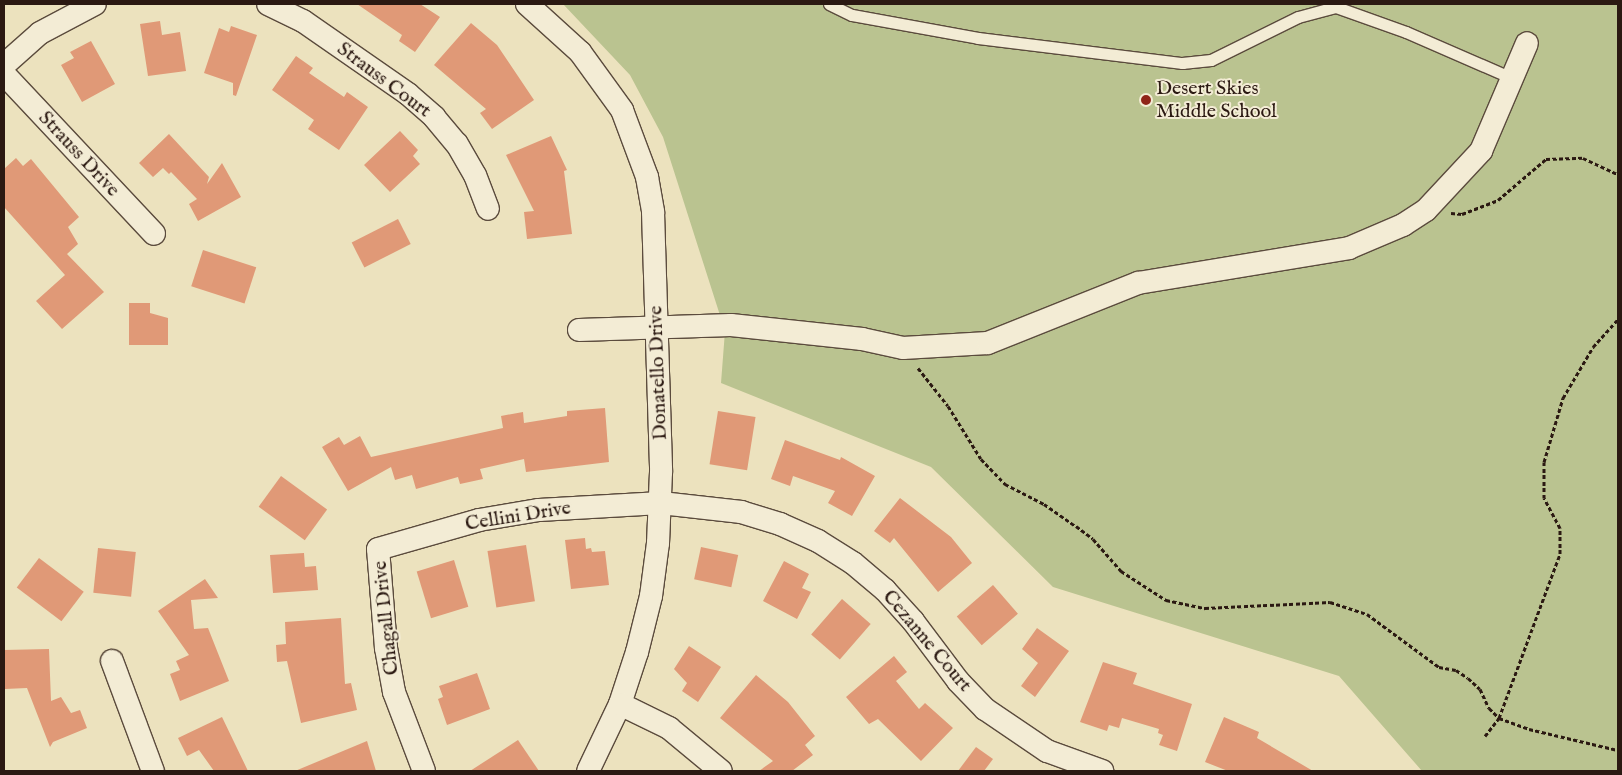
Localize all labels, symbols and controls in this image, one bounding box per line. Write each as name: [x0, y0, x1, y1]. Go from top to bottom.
street label: Strauss Court: [332, 37, 436, 123]
place label: Desert Skies Middle School: [1156, 76, 1277, 123]
marker: Desert Skies Middle School: [1140, 94, 1152, 106]
street label: Strauss Drive: [33, 106, 125, 202]
street label: Donatello Drive: [644, 305, 672, 441]
street label: Cellini Drive: [463, 496, 573, 536]
street label: Chagall Drive: [368, 560, 404, 676]
street label: Cezanne Court: [877, 585, 977, 697]

